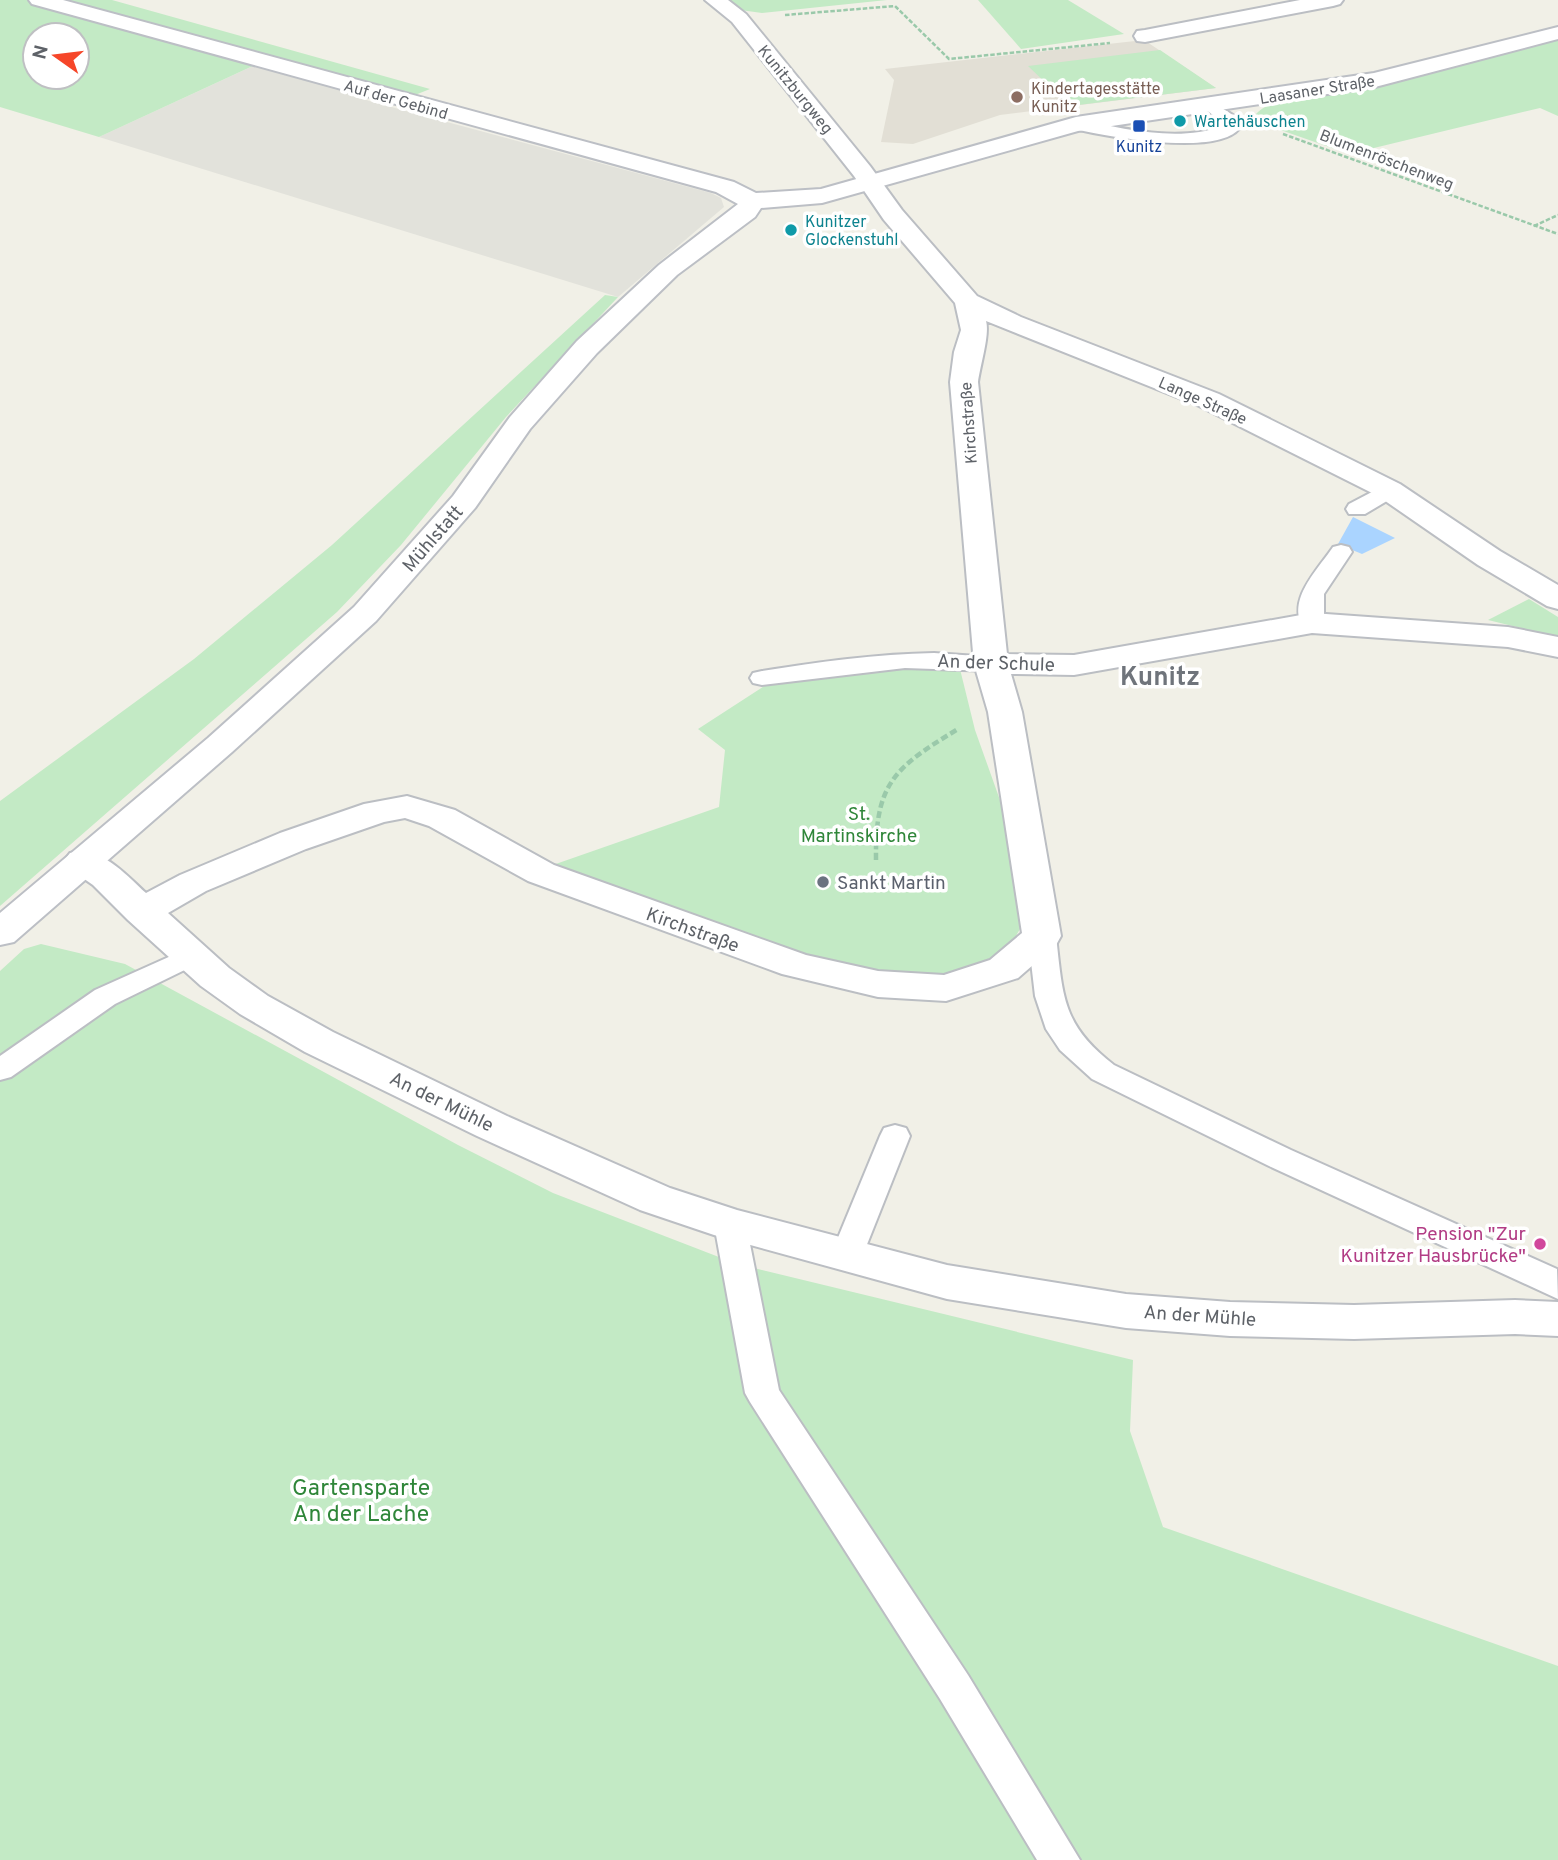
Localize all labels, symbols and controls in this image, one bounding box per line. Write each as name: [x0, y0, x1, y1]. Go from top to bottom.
north arrow: [21, 21, 91, 91]
street label: Kunitzburgweg: [752, 42, 836, 139]
text: N: [28, 43, 55, 62]
street label: Laasaner Straße: [1258, 72, 1376, 110]
street label: Auf der Gebind: [341, 76, 450, 125]
place label: Kindertagesstätte Kunitz: [1031, 80, 1160, 118]
marker: Kindertagesstätte Kunitz: [1009, 89, 1025, 105]
marker: Wartehäuschen: [1172, 113, 1188, 129]
place label: Wartehäuschen: [1194, 113, 1305, 133]
marker: Kunitz: [1131, 118, 1147, 134]
street label: Blumenröschenweg: [1316, 126, 1456, 196]
place label: Kunitz: [1116, 138, 1162, 158]
place label: Kunitzer Glockenstuhl: [805, 213, 898, 251]
marker: Kunitzer Glockenstuhl: [783, 222, 799, 238]
street label: Lange Straße: [1155, 373, 1250, 430]
street label: Kirchstraße: [957, 381, 983, 464]
street label: Mühlstatt: [398, 501, 469, 578]
street label: An der Schule: [936, 650, 1055, 678]
district label: Kunitz: [1120, 662, 1200, 695]
park label: St. Martinskirche: [801, 803, 917, 849]
place label: Sankt Martin: [837, 872, 946, 896]
marker: Sankt Martin: [815, 874, 831, 890]
street label: Kirchstraße: [642, 903, 742, 959]
street label: An der Mühle: [385, 1067, 497, 1138]
place label: Pension "Zur Kunitzer Hausbrücke": [1341, 1223, 1527, 1269]
marker: Pension "Zur Kunitzer Hausbrücke": [1532, 1236, 1548, 1252]
street label: An der Mühle: [1143, 1301, 1257, 1333]
park label: Gartensparte An der Lache: [292, 1475, 430, 1530]

